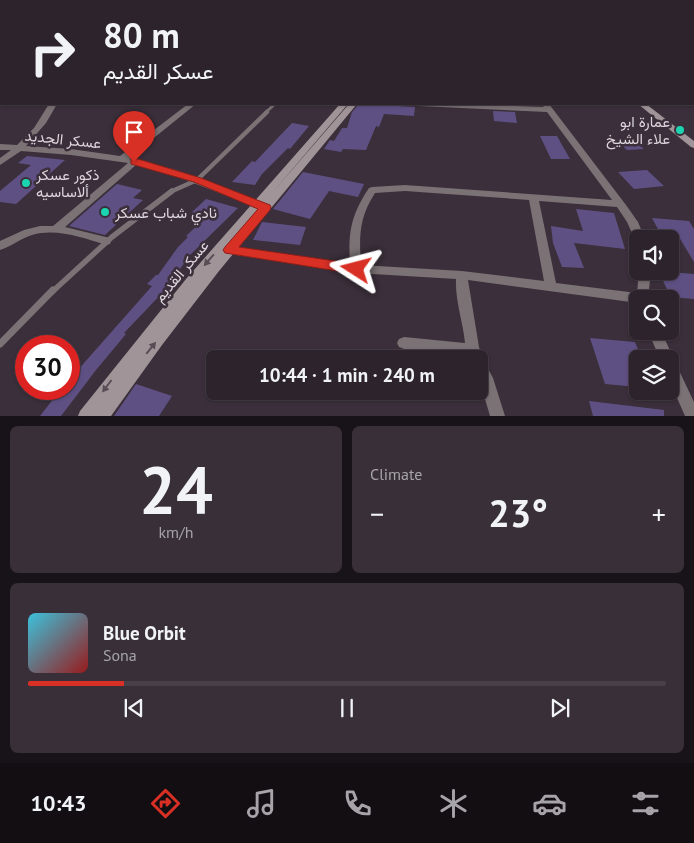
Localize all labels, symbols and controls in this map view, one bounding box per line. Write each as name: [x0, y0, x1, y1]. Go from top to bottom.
text: 80 m: [103, 12, 180, 58]
icon: right: [20, 20, 85, 85]
text: عسكر القديم: [103, 57, 214, 85]
pin: [113, 111, 155, 162]
place label: عمارة ابو علاء الشيخ: [606, 112, 670, 150]
icon: arrive: [120, 118, 148, 146]
marker: عمارة ابو علاء الشيخ: [674, 124, 686, 136]
street label: عسكر الجديد: [24, 126, 102, 152]
place label: ذكور عسكر ألاساسيه: [35, 165, 99, 201]
marker: ذكور عسكر ألاساسيه: [20, 177, 32, 189]
place label: نادي شباب عسكر: [114, 203, 217, 226]
marker: نادي شباب عسكر: [99, 206, 111, 218]
map controls: [629, 230, 679, 400]
button: sound: [629, 230, 679, 280]
street label: عسكر القديم: [149, 236, 213, 307]
position arrow: [329, 242, 381, 294]
one-way arrow: [203, 253, 215, 265]
button: search: [629, 290, 679, 340]
speed limit sign: 30: [15, 335, 80, 400]
one-way arrow: [146, 342, 157, 355]
button: layers: [629, 350, 679, 400]
text: 10:44 · 1 min · 240 m: [259, 363, 435, 387]
one-way arrow: [102, 379, 113, 392]
text: 24: [139, 447, 213, 531]
text: Climate: [370, 464, 422, 484]
text: 23°: [488, 488, 548, 537]
text: −: [370, 495, 384, 532]
text: +: [652, 495, 666, 532]
text: km/h: [158, 522, 194, 542]
text: Blue Orbit: [103, 621, 186, 645]
text: Sona: [103, 645, 137, 665]
icon: previous: [120, 694, 148, 722]
icon: pause: [333, 694, 361, 722]
icon: next: [546, 694, 574, 722]
icon: directions: [148, 786, 183, 821]
icon: music: [244, 786, 279, 821]
icon: phone: [340, 786, 375, 821]
icon: climate: [436, 786, 471, 821]
icon: car: [532, 786, 567, 821]
icon: filters: [628, 786, 663, 821]
text: 10:43: [31, 789, 86, 817]

